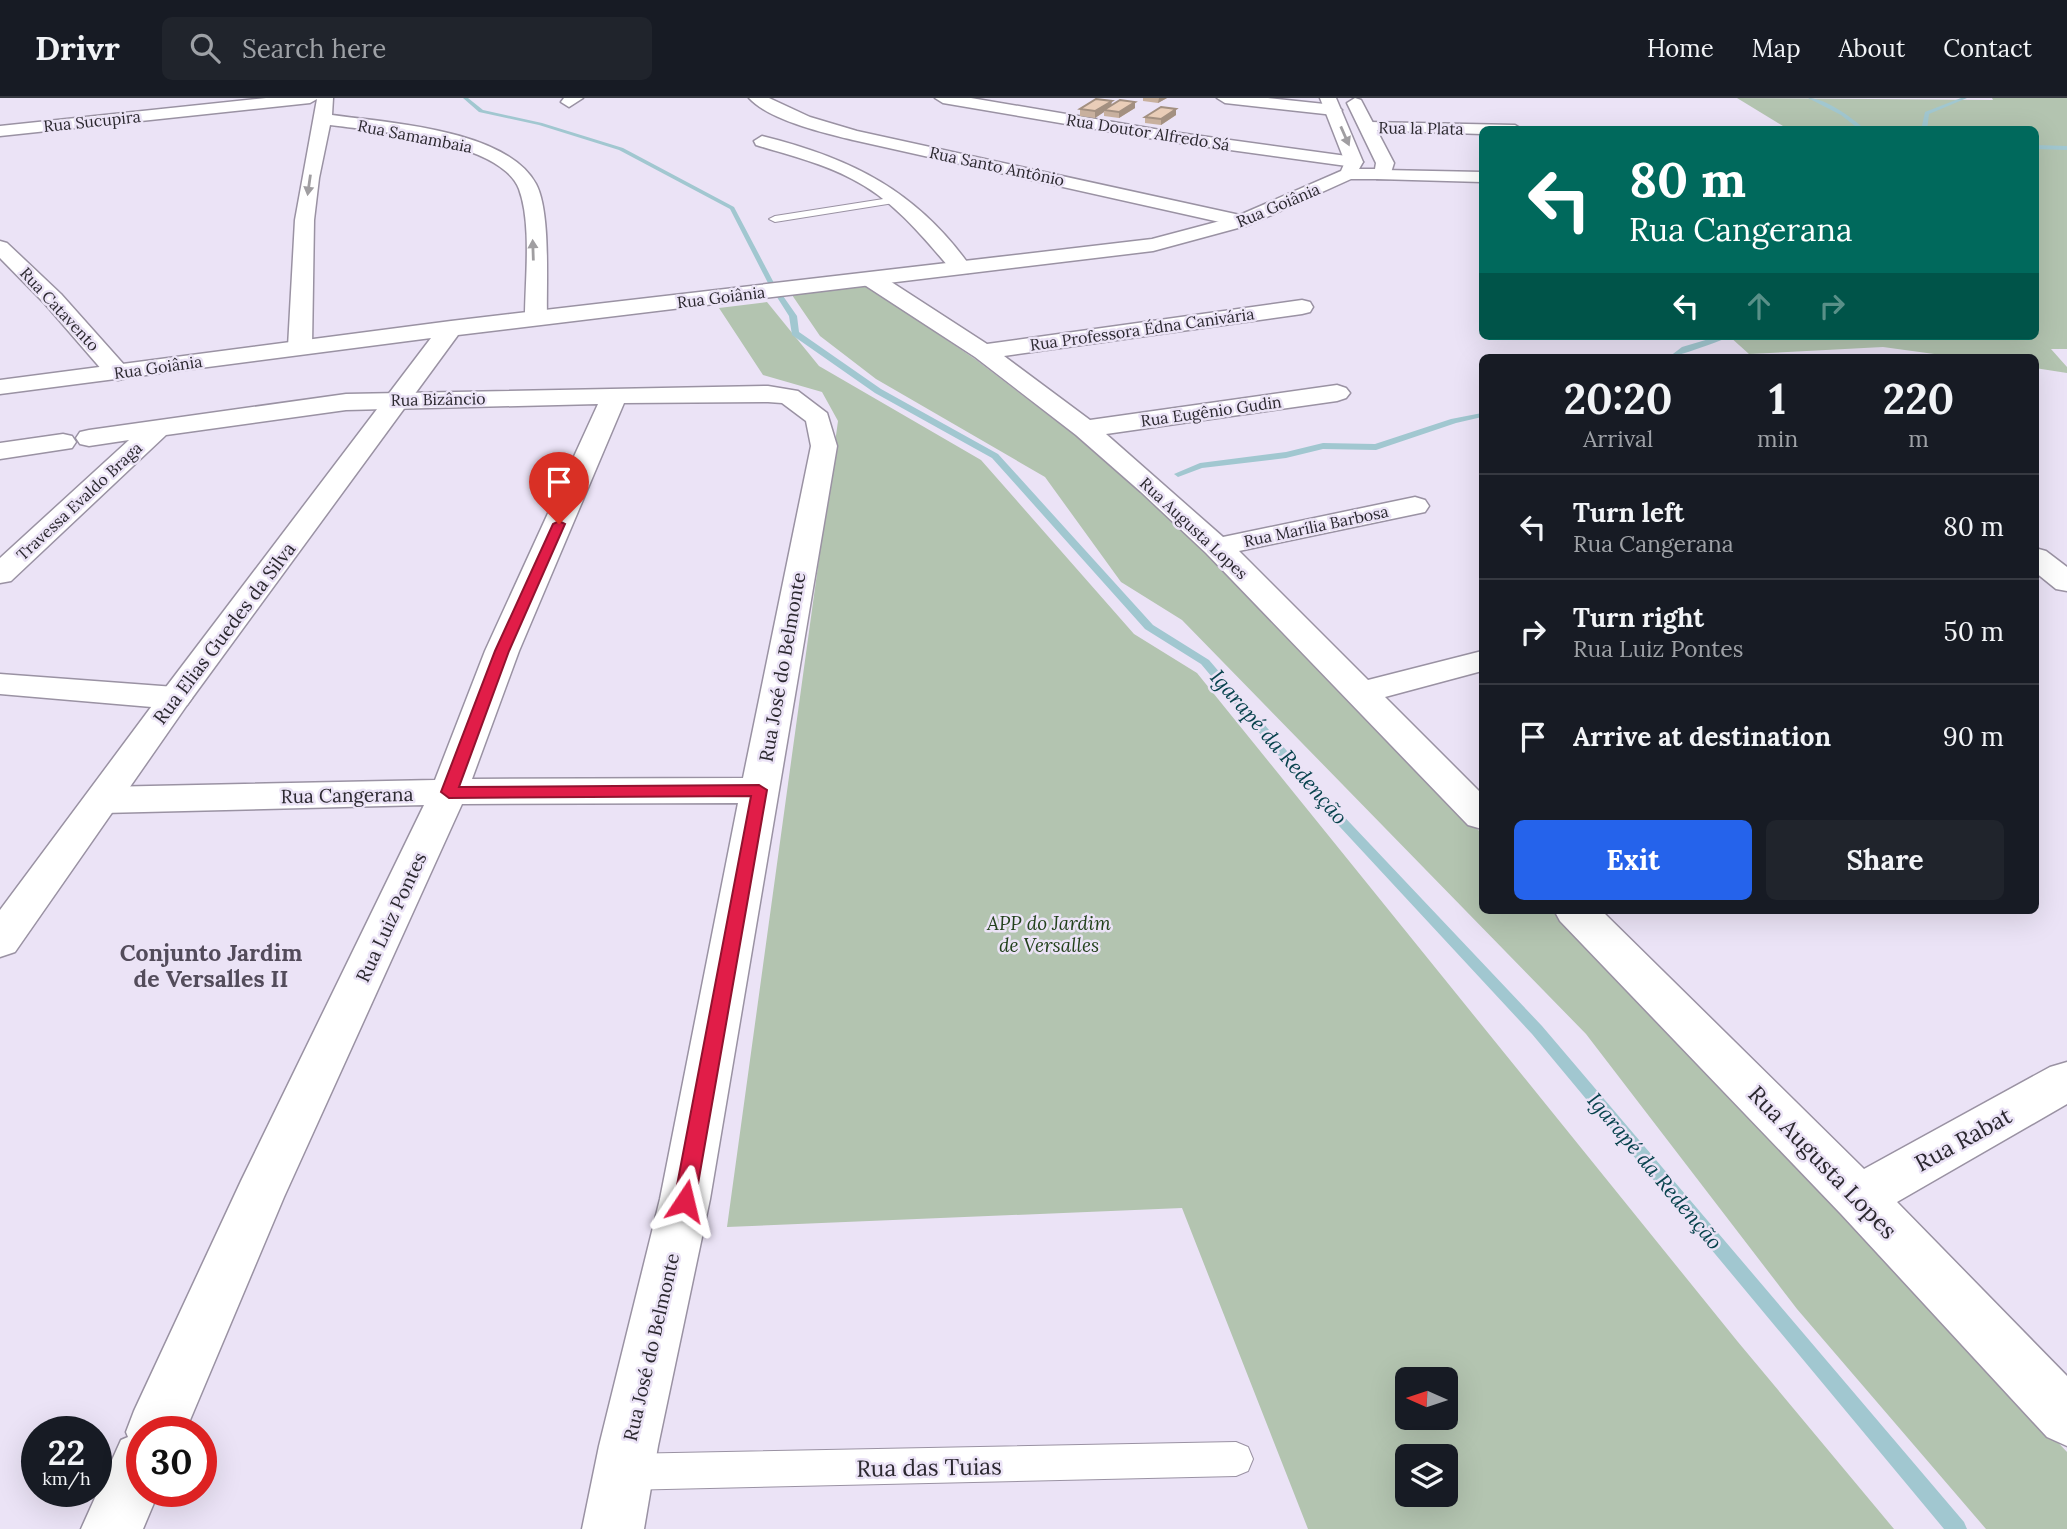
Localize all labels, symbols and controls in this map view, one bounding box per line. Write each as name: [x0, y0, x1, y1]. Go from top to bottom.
search box: [162, 17, 652, 80]
text: Drivr: [35, 27, 120, 69]
icon: search: [186, 29, 224, 67]
text: Search here: [242, 32, 386, 65]
text: Home: [1647, 33, 1714, 64]
text: Map: [1752, 33, 1801, 64]
text: About: [1839, 33, 1905, 64]
text: Contact: [1943, 33, 2032, 64]
street label: Rua Sucupira: [42, 106, 142, 136]
street label: Rua Doutor Alfredo Sá: [1065, 109, 1231, 155]
street label: Rua Samambaia: [356, 115, 474, 157]
street label: Rua la Plata: [1378, 117, 1464, 139]
one-way arrow: [1340, 125, 1351, 146]
street label: Rua Santo Antônio: [928, 142, 1066, 190]
text: 80 m: [1629, 148, 1746, 210]
icon: left: [1514, 154, 1605, 245]
one-way arrow: [304, 174, 315, 196]
street label: Rua Goiânia: [1233, 178, 1323, 232]
text: Rua Cangerana: [1629, 209, 1852, 250]
one-way arrow: [528, 239, 539, 261]
street label: Rua Catavento: [16, 263, 104, 355]
street label: Rua Goiânia: [676, 282, 766, 312]
icon: left: [1667, 287, 1705, 325]
icon: ahead: [1740, 287, 1778, 325]
icon: right: [1813, 287, 1851, 325]
street label: Rua Professora Édna Canivária: [1028, 303, 1256, 355]
street label: Rua Goiânia: [113, 351, 203, 383]
text: 20:20: [1564, 372, 1672, 426]
text: 1: [1769, 372, 1786, 426]
text: 220: [1883, 372, 1954, 426]
street label: Rua Bizâncio: [390, 388, 486, 410]
street label: Rua Eugênio Gudin: [1139, 391, 1283, 431]
text: Arrival: [1583, 424, 1653, 453]
text: min: [1757, 424, 1798, 453]
text: m: [1908, 424, 1929, 453]
street label: Travessa Evaldo Braga: [12, 438, 146, 564]
pin: [529, 452, 589, 524]
icon: arrive: [540, 463, 578, 501]
street label: Rua Augusta Lopes: [1136, 473, 1252, 583]
text: Turn left: [1573, 496, 1684, 529]
street label: Rua Marília Barbosa: [1242, 501, 1390, 551]
icon: left: [1514, 508, 1552, 546]
text: 80 m: [1943, 510, 2004, 543]
text: Rua Cangerana: [1573, 529, 1734, 558]
street label: Rua Elias Guedes da Silva: [148, 537, 300, 729]
street label: Rua José do Belmonte: [753, 570, 811, 764]
text: Turn right: [1573, 601, 1704, 634]
icon: right: [1514, 613, 1552, 651]
text: 50 m: [1944, 615, 2004, 648]
text: Rua Luiz Pontes: [1573, 634, 1743, 663]
water label: Igarapé da Redenção: [1204, 664, 1354, 830]
icon: arrive: [1514, 718, 1552, 756]
text: Arrive at destination: [1573, 720, 1831, 753]
text: 90 m: [1943, 720, 2004, 753]
street label: Rua Cangerana: [280, 782, 414, 808]
button: Exit: [1514, 820, 1752, 900]
button: Share: [1766, 820, 2004, 900]
street label: Rua Luiz Pontes: [350, 848, 432, 986]
park label: APP do Jardim de Versalles: [986, 911, 1111, 957]
district label: Conjunto Jardim de Versalles II: [120, 938, 302, 993]
street label: Rua Augusta Lopes: [1743, 1079, 1903, 1245]
water label: Igarapé da Redenção: [1582, 1087, 1728, 1255]
street label: Rua Rabat: [1909, 1100, 2017, 1177]
position arrow: [648, 1164, 722, 1238]
street label: Rua José do Belmonte: [618, 1251, 684, 1443]
north arrow: [1395, 1367, 1458, 1430]
map controls: [1395, 1367, 1458, 1507]
speed limit sign: 30: [126, 1416, 217, 1507]
text: 22: [48, 1430, 85, 1475]
button: layers: [1395, 1444, 1458, 1507]
street label: Rua das Tuias: [856, 1451, 1002, 1483]
text: km/h: [42, 1467, 91, 1490]

